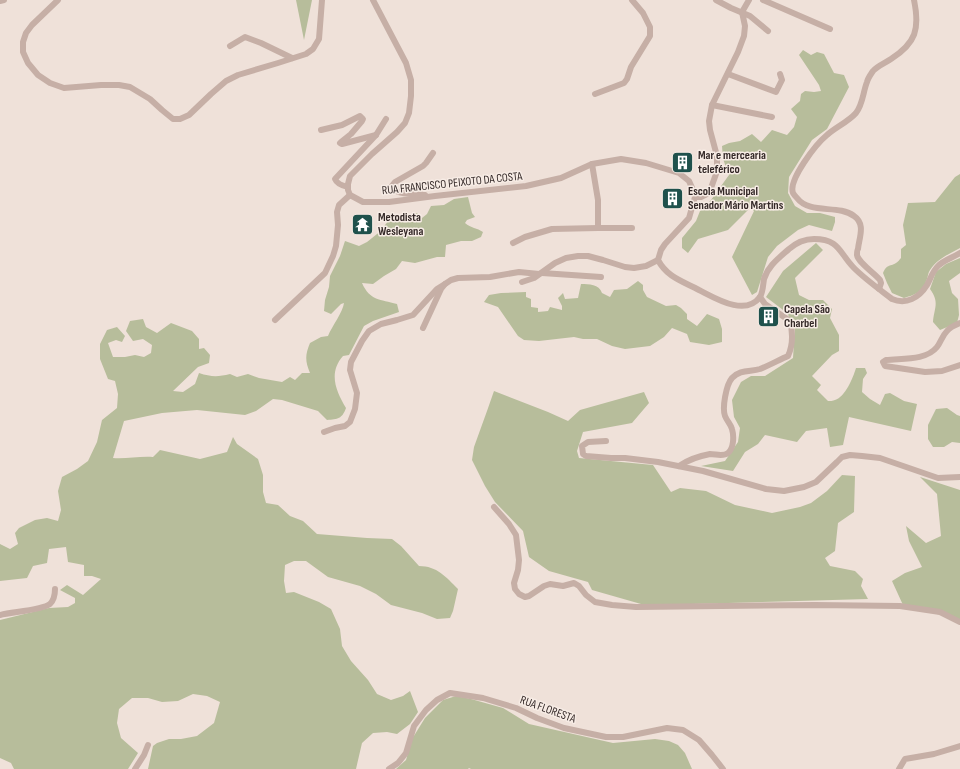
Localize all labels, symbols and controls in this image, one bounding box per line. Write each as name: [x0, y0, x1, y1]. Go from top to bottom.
place label: Mar e mercearia teleférico: [698, 148, 766, 177]
building icon: Mar e mercearia teleférico: [670, 149, 696, 175]
street label: RUA FRANCISCO PEIXOTO DA COSTA: [381, 169, 524, 198]
place label: Escola Municipal Senador Mário Martins: [688, 184, 784, 213]
building icon: Escola Municipal Senador Mário Martins: [660, 185, 686, 211]
place label: Metodista Wesleyana: [378, 210, 423, 239]
temple icon: Metodista Wesleyana: [350, 211, 376, 237]
place label: Capela São Charbel: [784, 302, 830, 331]
building icon: Capela São Charbel: [755, 303, 781, 329]
street label: RUA FLORESTA: [518, 692, 579, 727]

